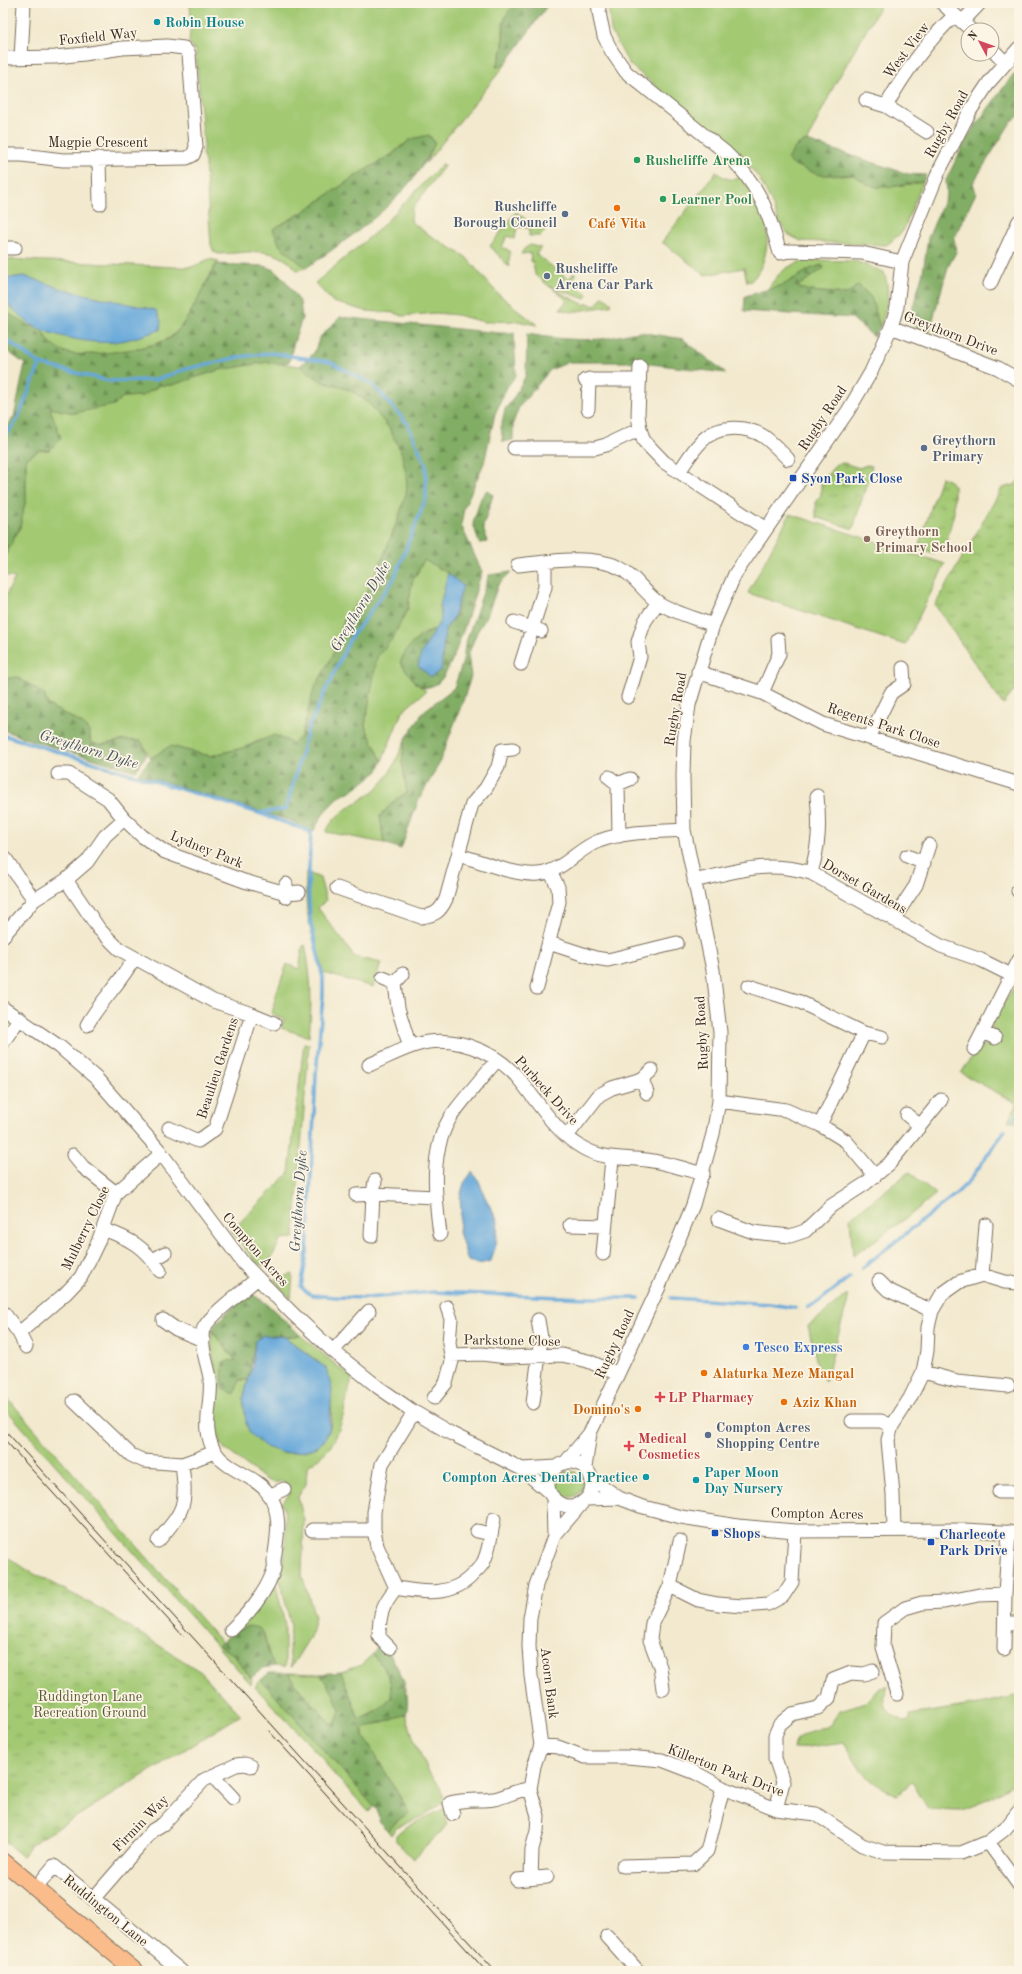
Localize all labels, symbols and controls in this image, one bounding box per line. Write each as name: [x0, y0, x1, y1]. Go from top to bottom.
place label: Robin House: [165, 16, 244, 30]
marker: Robin House: [152, 17, 162, 27]
street label: West View: [881, 20, 932, 81]
north arrow: [960, 22, 1000, 62]
street label: Foxfield Way: [58, 26, 139, 48]
text: N: [967, 29, 981, 43]
street label: Rugby Road: [923, 88, 971, 161]
street label: Magpie Crescent: [48, 136, 148, 150]
place label: Rushcliffe Arena: [645, 154, 750, 168]
marker: Rushcliffe Arena: [632, 155, 642, 165]
place label: Learner Pool: [671, 193, 752, 207]
marker: Learner Pool: [658, 194, 668, 204]
place label: Rushcliffe Borough Council: [453, 200, 557, 230]
marker: Café Vita: [612, 203, 622, 213]
marker: Rushcliffe Borough Council: [560, 209, 570, 219]
place label: Café Vita: [588, 217, 646, 231]
place label: Rushcliffe Arena Car Park: [555, 262, 654, 292]
marker: Rushcliffe Arena Car Park: [542, 271, 552, 281]
street label: Greythorn Drive: [901, 309, 1000, 358]
street label: Rugby Road: [796, 384, 850, 453]
place label: Greythorn Primary: [932, 434, 996, 464]
marker: Greythorn Primary: [919, 443, 929, 453]
place label: Syon Park Close: [801, 472, 903, 486]
marker: Syon Park Close: [788, 473, 798, 483]
place label: Greythorn Primary School: [875, 525, 972, 555]
marker: Greythorn Primary School: [862, 534, 872, 544]
water label: Greythorn Dyke: [328, 559, 394, 655]
street label: Rugby Road: [663, 671, 689, 747]
street label: Regents Park Close: [825, 701, 942, 751]
water label: Greythorn Dyke: [37, 728, 140, 773]
street label: Lydney Park: [168, 829, 245, 871]
street label: Dorset Gardens: [820, 857, 909, 917]
street label: Rugby Road: [693, 995, 711, 1071]
street label: Beaulieu Gardens: [195, 1016, 241, 1121]
street label: Purbeck Drive: [512, 1054, 581, 1128]
water label: Greythorn Dyke: [288, 1149, 311, 1253]
street label: Mulberry Close: [59, 1184, 112, 1273]
street label: Compton Acres: [219, 1210, 291, 1289]
street label: Rugby Road: [593, 1308, 637, 1381]
street label: Parkstone Close: [463, 1333, 561, 1349]
place label: Tesco Express: [754, 1341, 843, 1355]
marker: Tesco Express: [741, 1342, 751, 1352]
place label: Alaturka Meze Mangal: [712, 1367, 854, 1381]
marker: Alaturka Meze Mangal: [699, 1368, 709, 1378]
place label: LP Pharmacy: [668, 1391, 754, 1405]
marker: LP Pharmacy: [655, 1392, 665, 1402]
place label: Aziz Khan: [792, 1396, 857, 1410]
marker: Aziz Khan: [779, 1397, 789, 1407]
place label: Domino's: [572, 1403, 630, 1417]
marker: Domino's: [633, 1404, 643, 1414]
place label: Compton Acres Shopping Centre: [716, 1421, 820, 1451]
marker: Compton Acres Shopping Centre: [703, 1430, 713, 1440]
place label: Medical Cosmetics: [638, 1432, 700, 1462]
marker: Medical Cosmetics: [623, 1440, 635, 1452]
place label: Paper Moon Day Nursery: [704, 1466, 784, 1496]
place label: Compton Acres Dental Practice: [442, 1471, 638, 1485]
marker: Compton Acres Dental Practice: [641, 1472, 651, 1482]
marker: Paper Moon Day Nursery: [691, 1475, 701, 1485]
street label: Compton Acres: [770, 1506, 864, 1522]
place label: Shops: [723, 1527, 760, 1541]
marker: Shops: [710, 1528, 720, 1538]
place label: Charlecote Park Drive: [939, 1528, 1008, 1558]
marker: Charlecote Park Drive: [926, 1537, 936, 1547]
street label: Acorn Bank: [538, 1646, 560, 1720]
park label: Ruddington Lane Recreation Ground: [33, 1690, 147, 1720]
street label: Killerton Park Drive: [665, 1742, 786, 1800]
street label: Firmin Way: [110, 1792, 172, 1855]
street label: Ruddington Lane: [60, 1872, 150, 1949]

